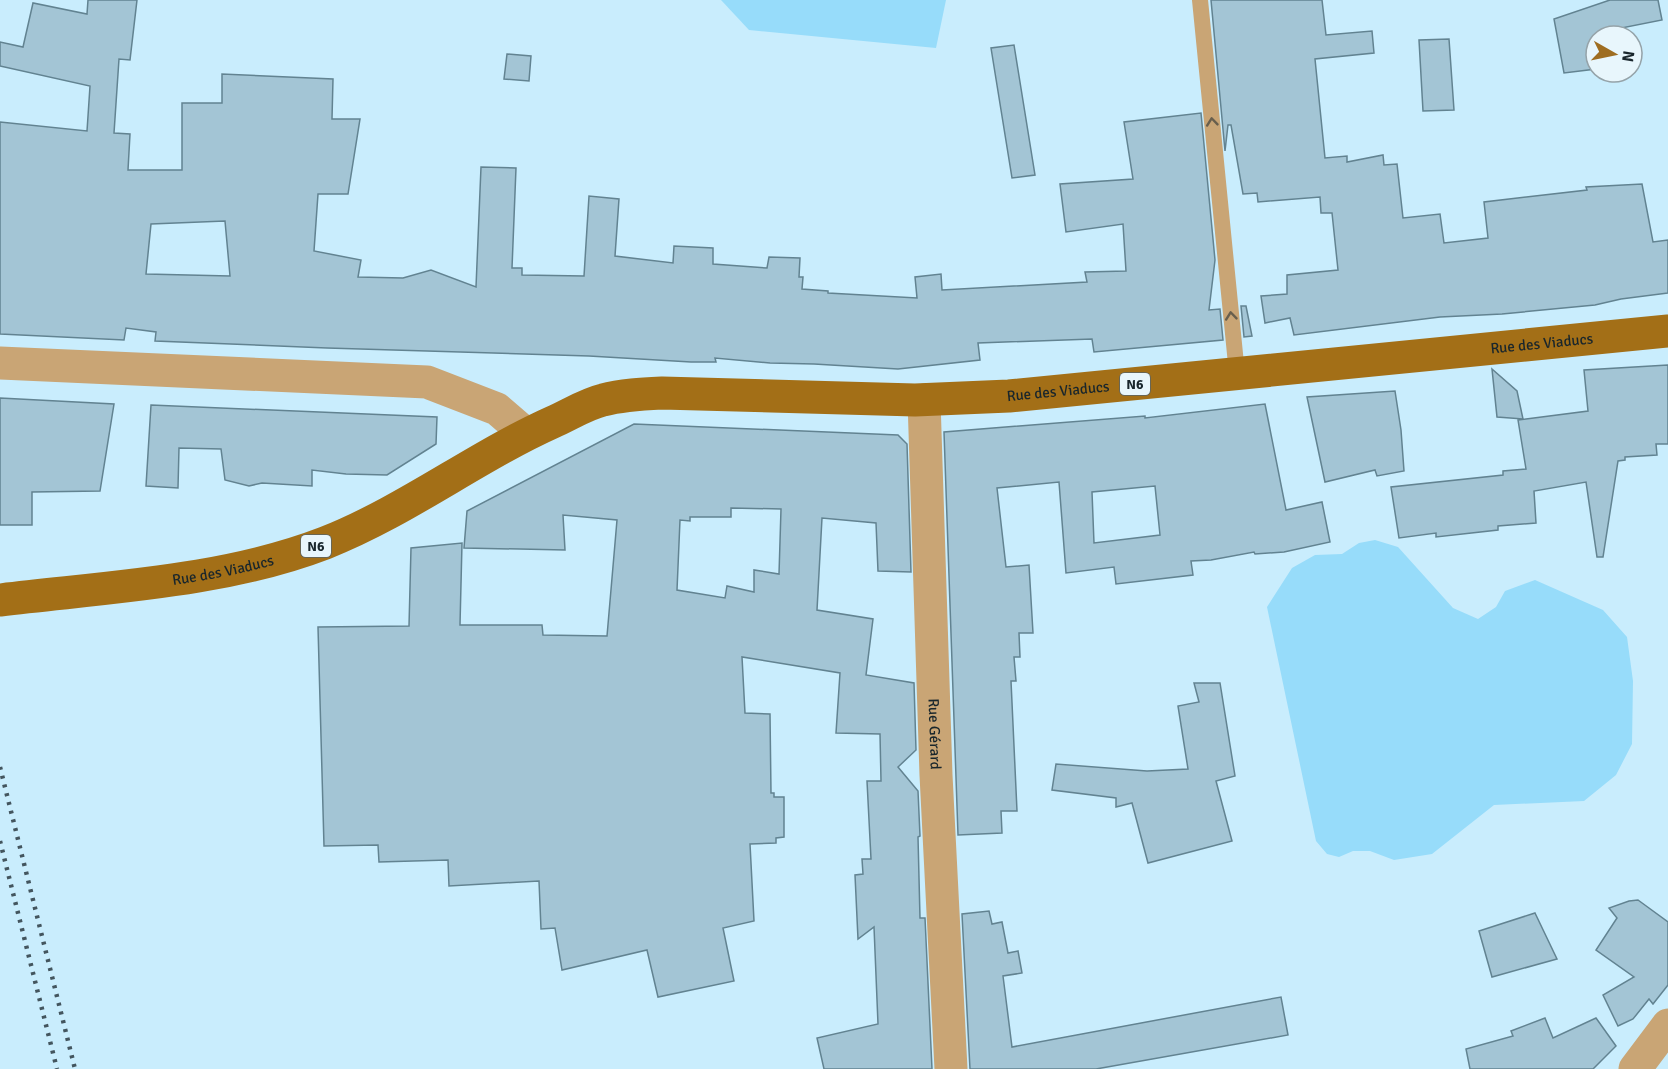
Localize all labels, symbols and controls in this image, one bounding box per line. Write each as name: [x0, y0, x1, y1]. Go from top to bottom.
north arrow: [1584, 24, 1644, 84]
text: N: [1617, 49, 1639, 63]
one-way arrow: [1206, 117, 1219, 127]
one-way arrow: [1225, 312, 1238, 321]
street label: Rue des Viaducs: [1490, 329, 1594, 357]
road number: N6: [1120, 373, 1150, 395]
street label: Rue des Viaducs: [1006, 377, 1111, 405]
road number: N6: [301, 535, 331, 557]
street label: Rue des Viaducs: [171, 551, 276, 589]
street label: Rue Gérard: [925, 698, 945, 770]

